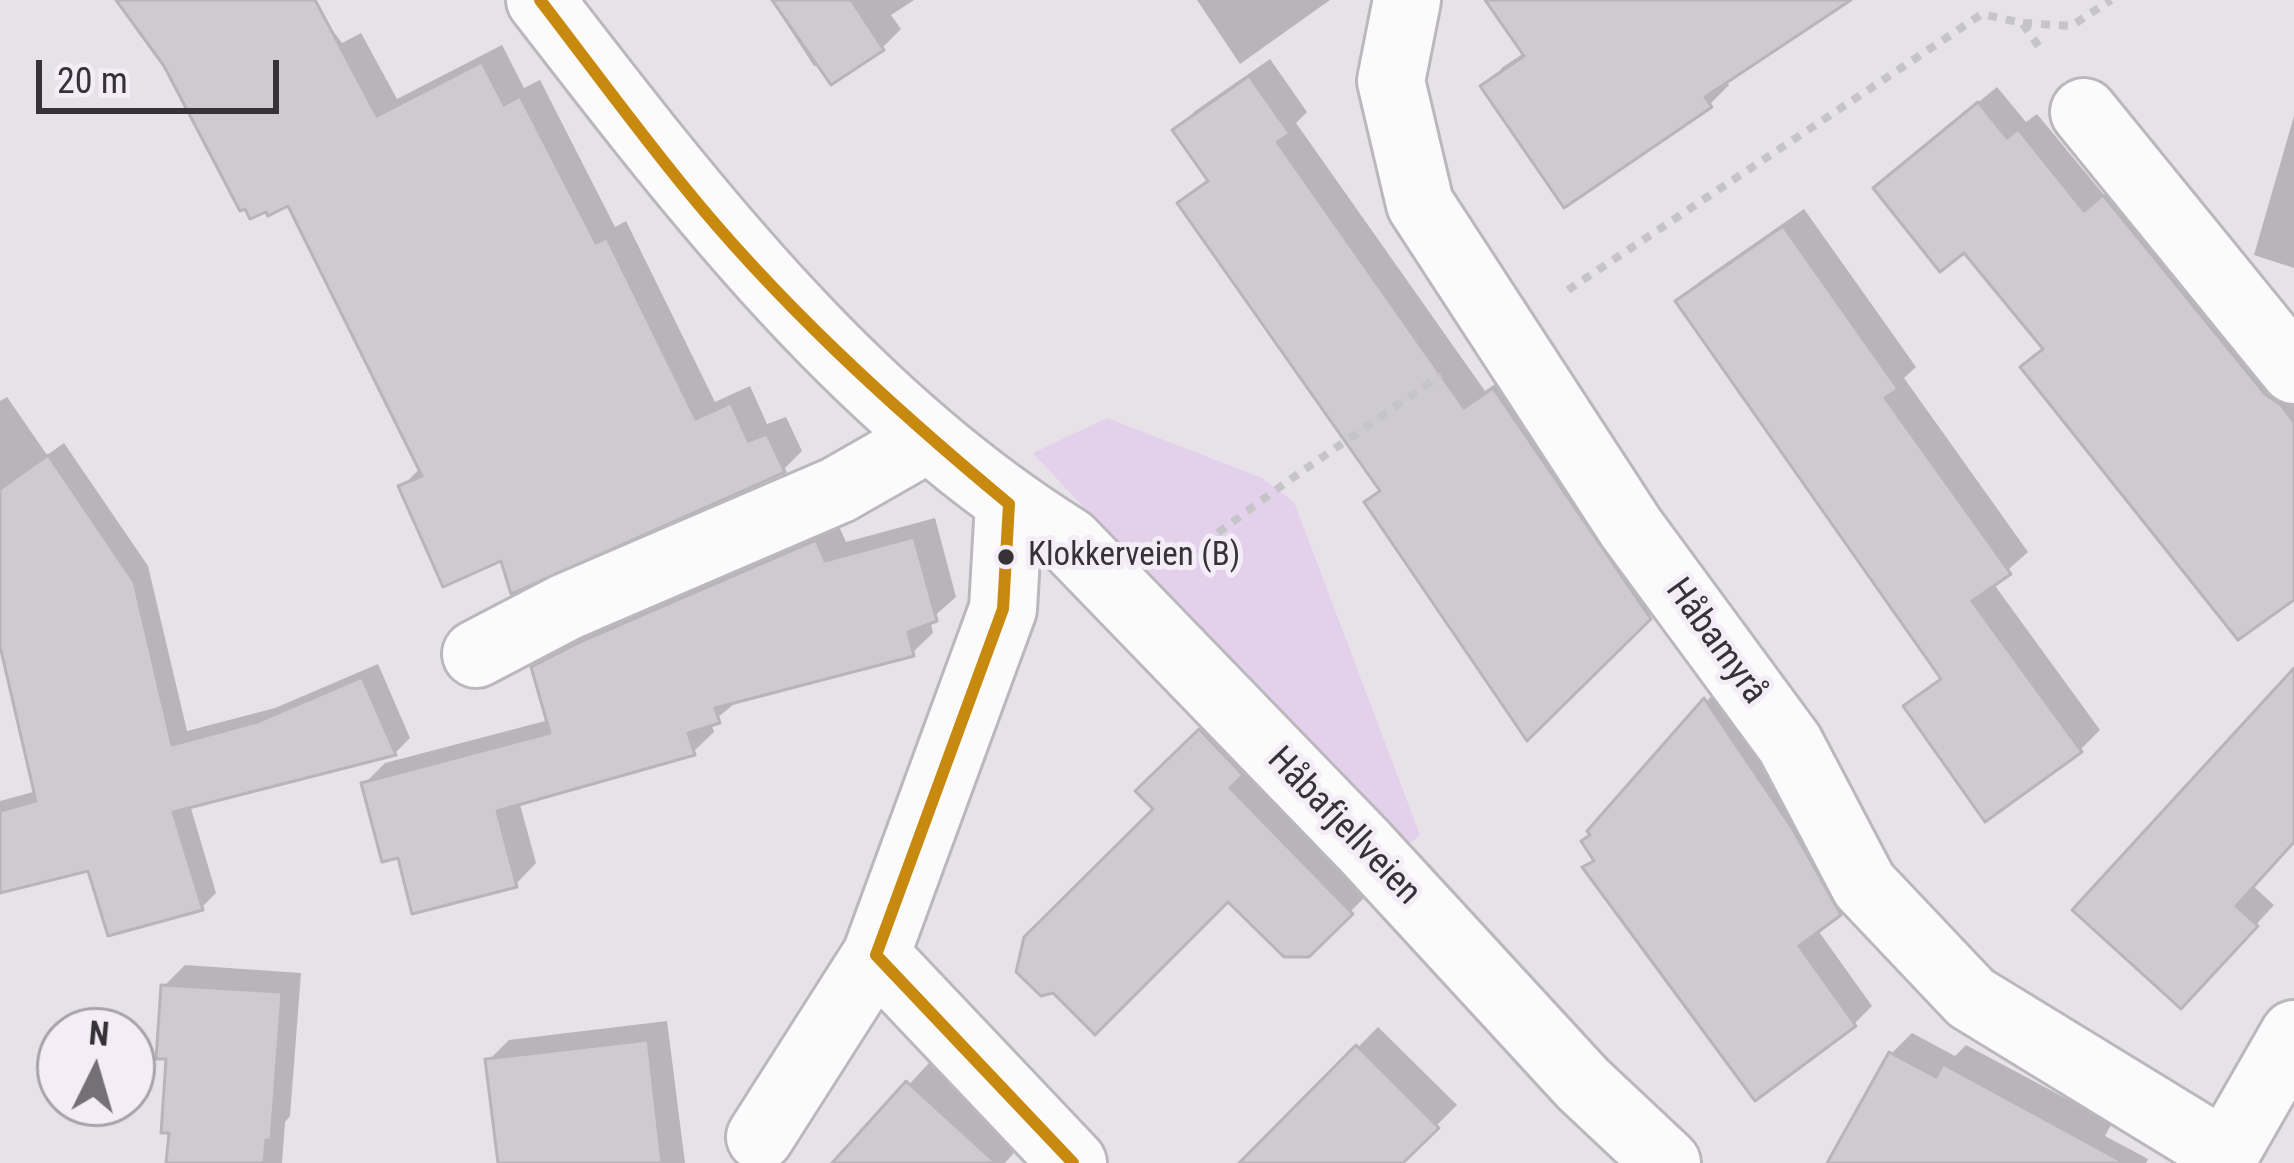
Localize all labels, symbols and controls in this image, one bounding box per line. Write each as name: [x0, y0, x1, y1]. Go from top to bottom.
scale bar: [42, 36, 285, 110]
text: 20 m: [57, 60, 128, 102]
place label: Klokkerveien (B): [1028, 537, 1240, 577]
marker: Klokkerveien (B): [995, 546, 1017, 568]
street label: Håbamyrå: [1655, 571, 1775, 713]
street label: Håbafjellveien: [1257, 739, 1429, 915]
north arrow: [36, 1007, 156, 1127]
text: N: [87, 1013, 111, 1054]

